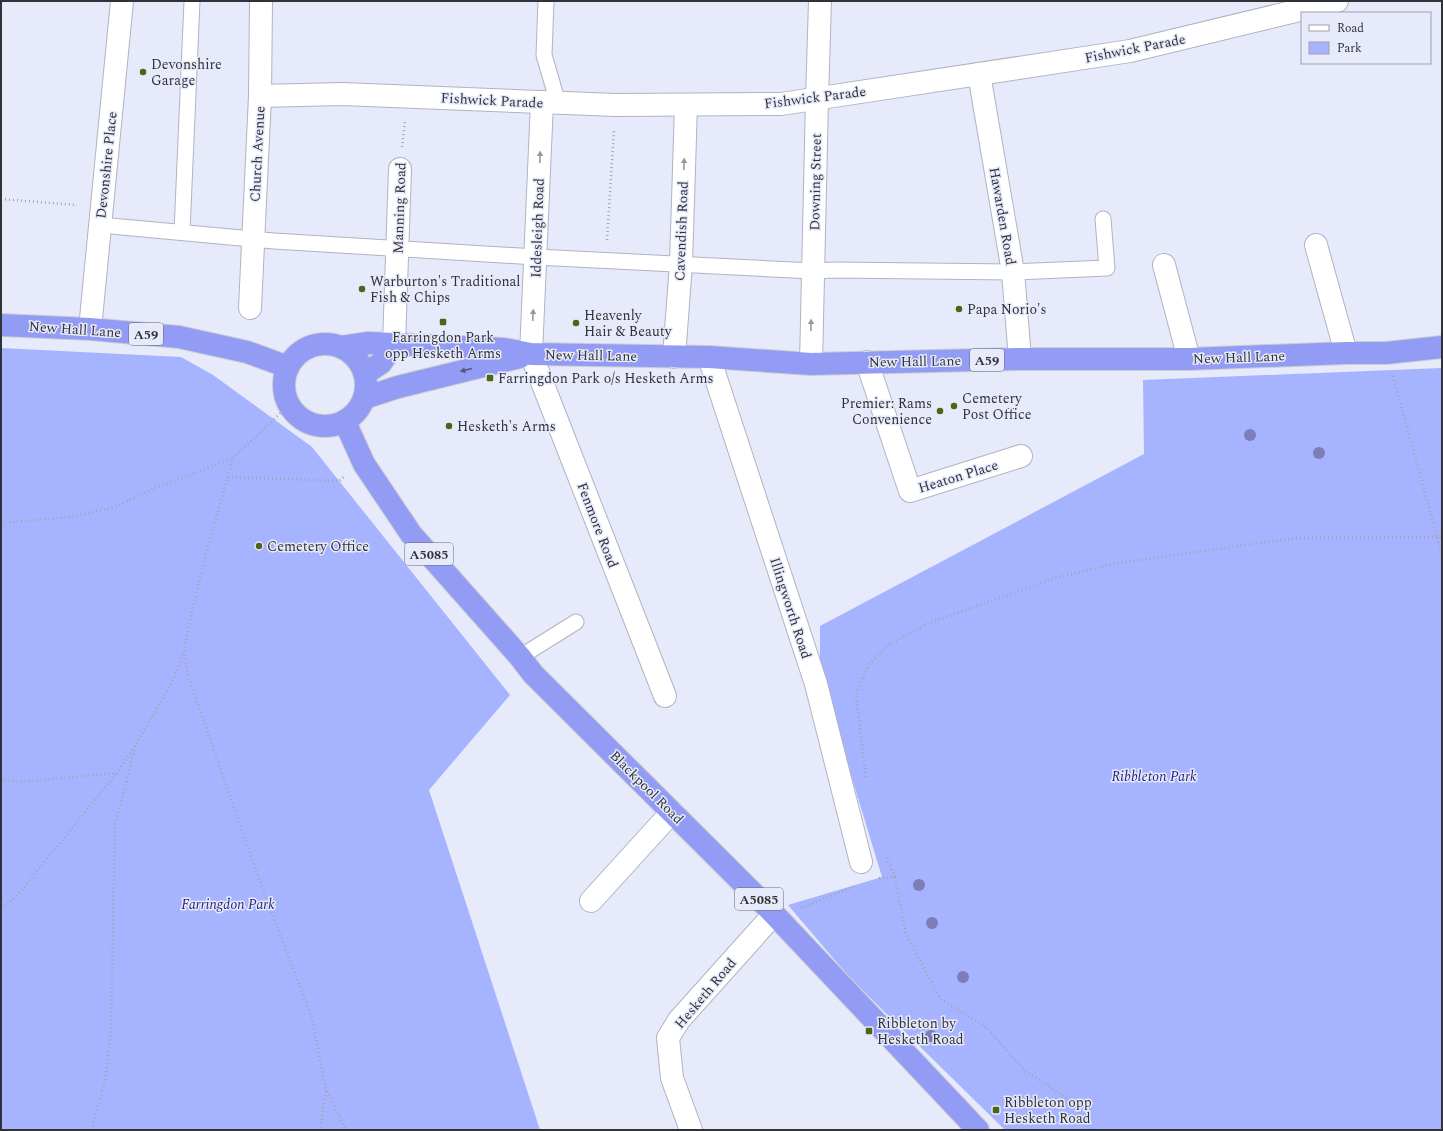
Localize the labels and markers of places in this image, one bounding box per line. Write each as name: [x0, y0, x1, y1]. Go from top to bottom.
place label: Devonshire Garage: [151, 54, 222, 91]
marker: Devonshire Garage: [138, 67, 148, 77]
place label: Warburton's Traditional Fish & Chips: [370, 271, 520, 308]
marker: Warburton's Traditional Fish & Chips: [357, 284, 367, 294]
place label: Papa Norio's: [967, 299, 1047, 320]
marker: Papa Norio's: [954, 304, 964, 314]
place label: Heavenly Hair & Beauty: [584, 305, 673, 342]
marker: Farringdon Park opp Hesketh Arms: [438, 317, 448, 327]
marker: Heavenly Hair & Beauty: [571, 318, 581, 328]
place label: Farringdon Park opp Hesketh Arms: [385, 327, 501, 364]
place label: Farringdon Park o/s Hesketh Arms: [498, 368, 713, 389]
marker: Farringdon Park o/s Hesketh Arms: [485, 373, 495, 383]
place label: Cemetery Post Office: [962, 388, 1032, 425]
place label: Premier: Rams Convenience: [841, 393, 932, 430]
marker: Cemetery Post Office: [949, 401, 959, 411]
marker: Premier: Rams Convenience: [935, 406, 945, 416]
place label: Hesketh's Arms: [457, 416, 556, 437]
marker: Hesketh's Arms: [444, 421, 454, 431]
place label: Cemetery Office: [267, 536, 369, 557]
marker: Cemetery Office: [254, 541, 264, 551]
place label: Ribbleton by Hesketh Road: [877, 1013, 964, 1050]
marker: Ribbleton by Hesketh Road: [864, 1026, 874, 1036]
place label: Ribbleton opp Hesketh Road: [1004, 1092, 1092, 1129]
marker: Ribbleton opp Hesketh Road: [991, 1105, 1001, 1115]

